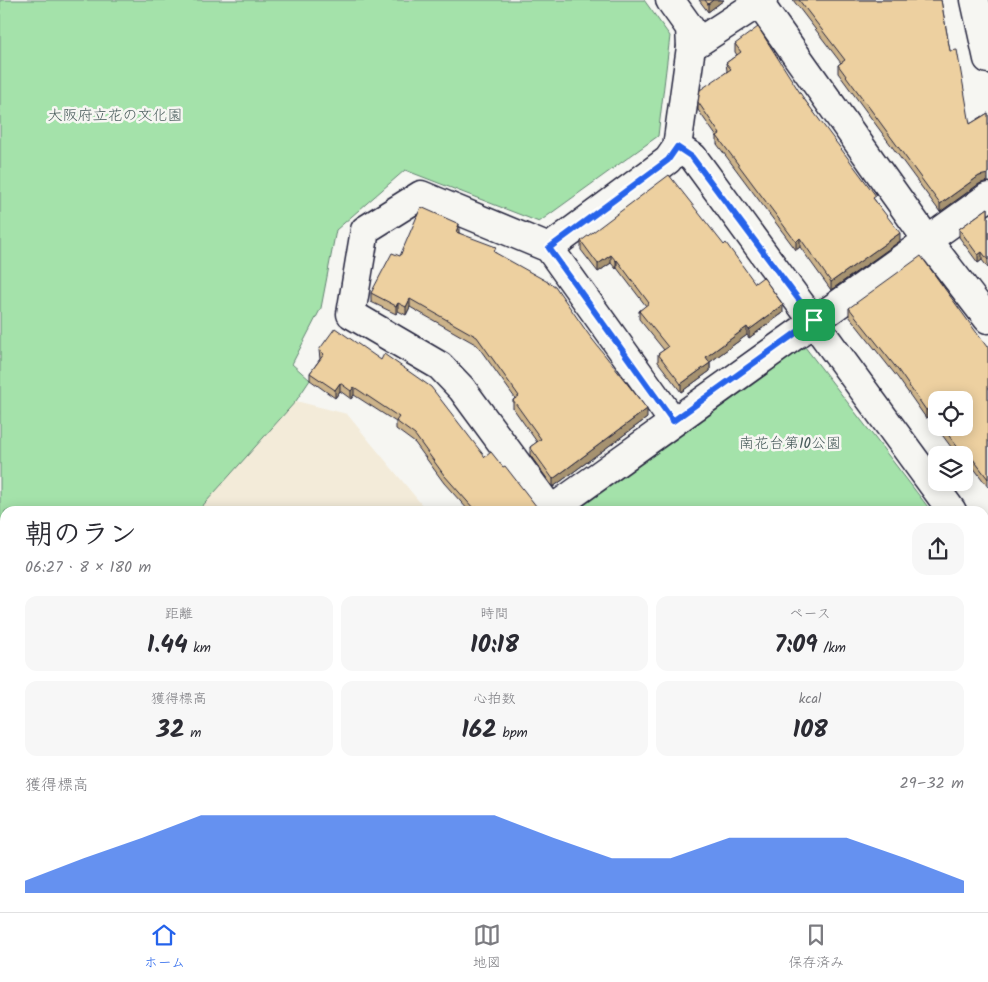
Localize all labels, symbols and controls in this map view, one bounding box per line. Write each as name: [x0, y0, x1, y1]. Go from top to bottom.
park label: 大阪府立花の文化園: [47, 104, 183, 128]
pin: [793, 299, 835, 341]
icon: arrive: [800, 306, 828, 334]
map controls: [928, 391, 973, 491]
button: locate: [928, 391, 973, 436]
park label: 南花台第10公園: [739, 432, 841, 456]
button: layers: [928, 446, 973, 491]
text: 朝のラン: [25, 513, 137, 558]
button: share: [912, 523, 964, 575]
text: 06:27 · 8 × 180 m: [25, 555, 151, 580]
text: 距離: [165, 603, 193, 625]
text: 時間: [480, 603, 508, 625]
text: ペース: [790, 603, 831, 625]
text: 1.44: [147, 625, 188, 665]
text: 10:18: [470, 625, 519, 665]
text: 7:09: [774, 625, 818, 665]
text: km: [188, 637, 211, 659]
text: /km: [818, 637, 846, 659]
text: 獲得標高: [151, 688, 207, 710]
text: 心拍数: [473, 688, 515, 710]
text: kcal: [799, 688, 822, 710]
text: 32: [156, 710, 185, 750]
text: 162: [461, 710, 497, 750]
text: 108: [793, 710, 828, 750]
text: m: [185, 722, 201, 744]
text: bpm: [497, 722, 528, 744]
text: 29–32 m: [900, 771, 964, 796]
text: 獲得標高: [25, 773, 89, 798]
tab: ホーム: [144, 921, 185, 974]
tab: 地図: [473, 921, 501, 974]
tab: 保存済み: [788, 921, 844, 974]

